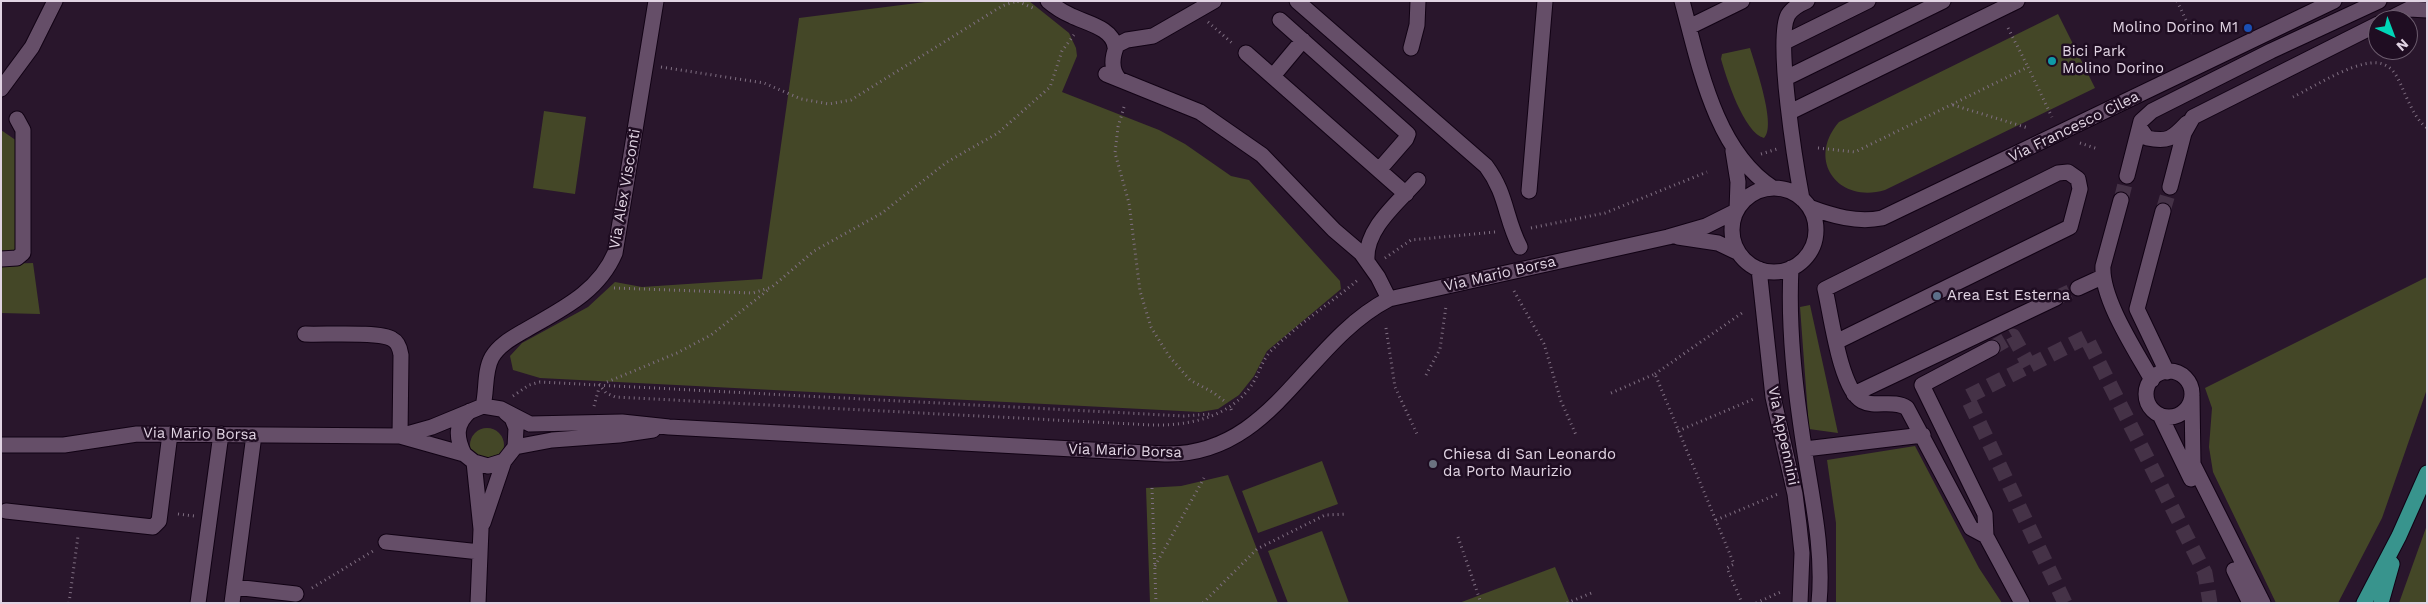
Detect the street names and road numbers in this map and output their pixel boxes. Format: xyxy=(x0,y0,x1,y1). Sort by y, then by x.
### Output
street label: Via Francesco Cilea xyxy=(2006,88,2142,166)
street label: Via Alex Visconti xyxy=(606,127,644,251)
street label: Via Mario Borsa xyxy=(1443,252,1557,296)
street label: Via Appennini xyxy=(1764,385,1802,487)
street label: Via Mario Borsa xyxy=(143,424,257,444)
street label: Via Mario Borsa xyxy=(1068,440,1182,462)

